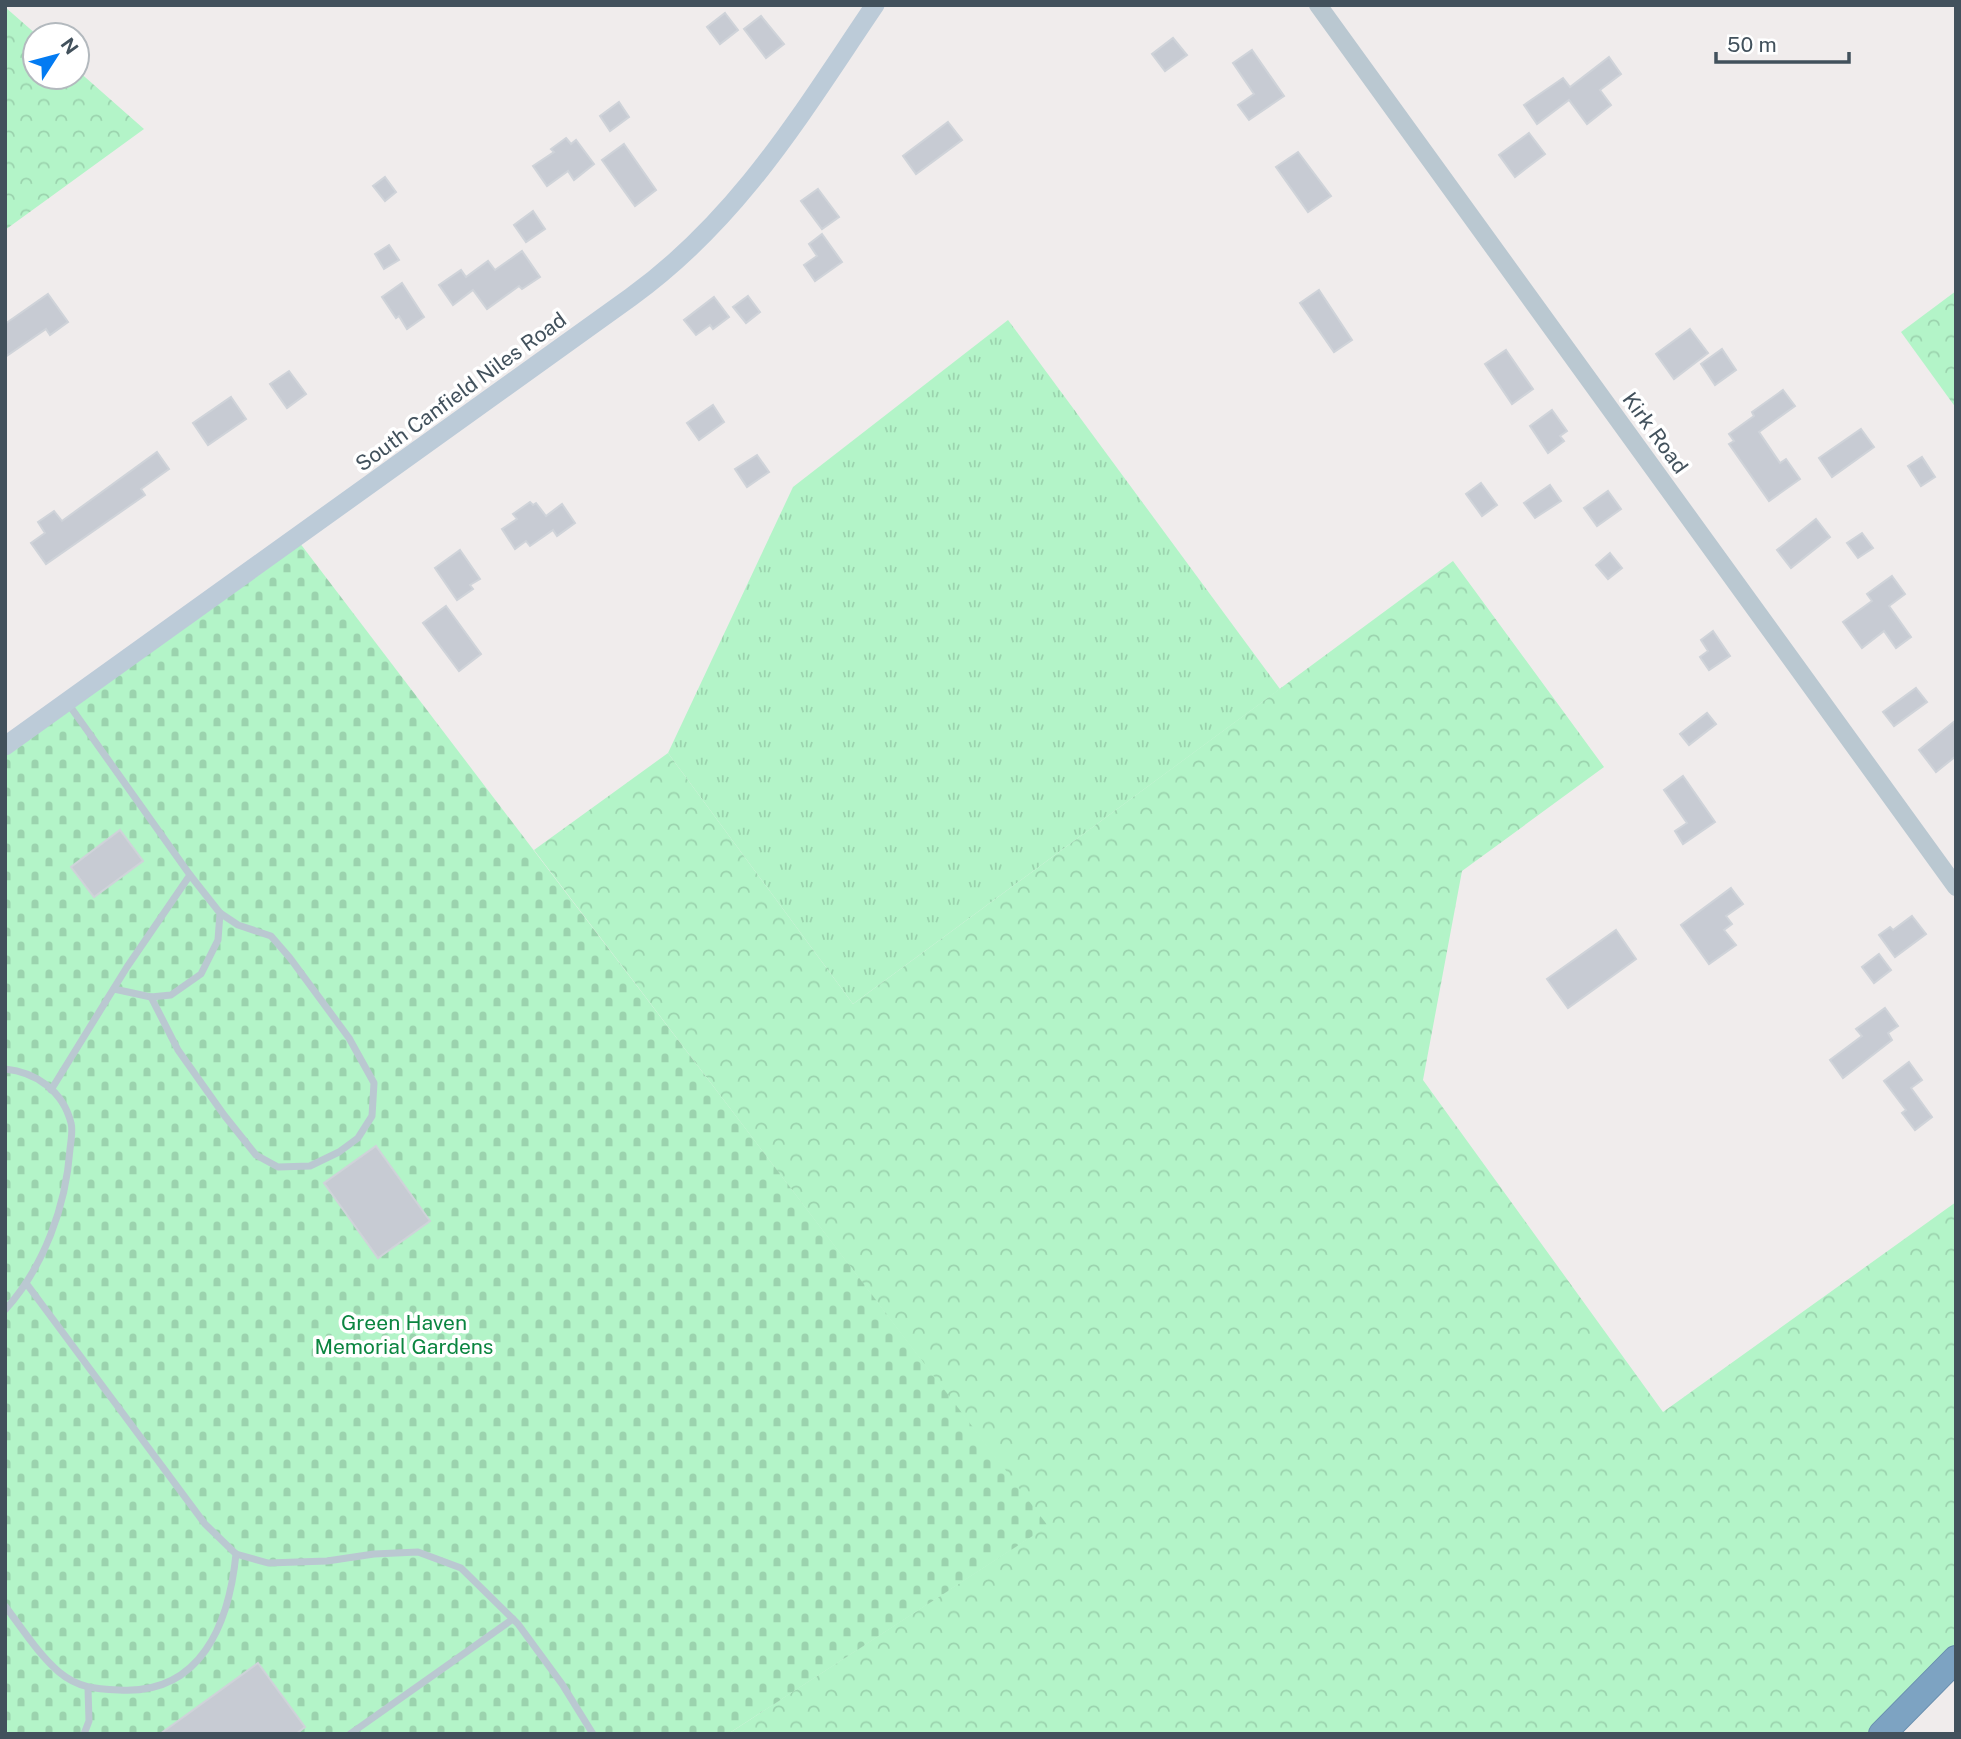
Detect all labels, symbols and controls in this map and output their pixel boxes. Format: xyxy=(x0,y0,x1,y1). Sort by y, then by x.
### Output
north arrow xyxy=(21,21,91,91)
scale bar xyxy=(1716,21,1849,65)
text: 50 m xyxy=(1727,32,1777,57)
text: N xyxy=(56,34,83,58)
street label: South Canfield Niles Road xyxy=(351,307,571,476)
street label: Kirk Road xyxy=(1618,387,1693,478)
park label: Green Haven Memorial Gardens xyxy=(315,1310,493,1359)

